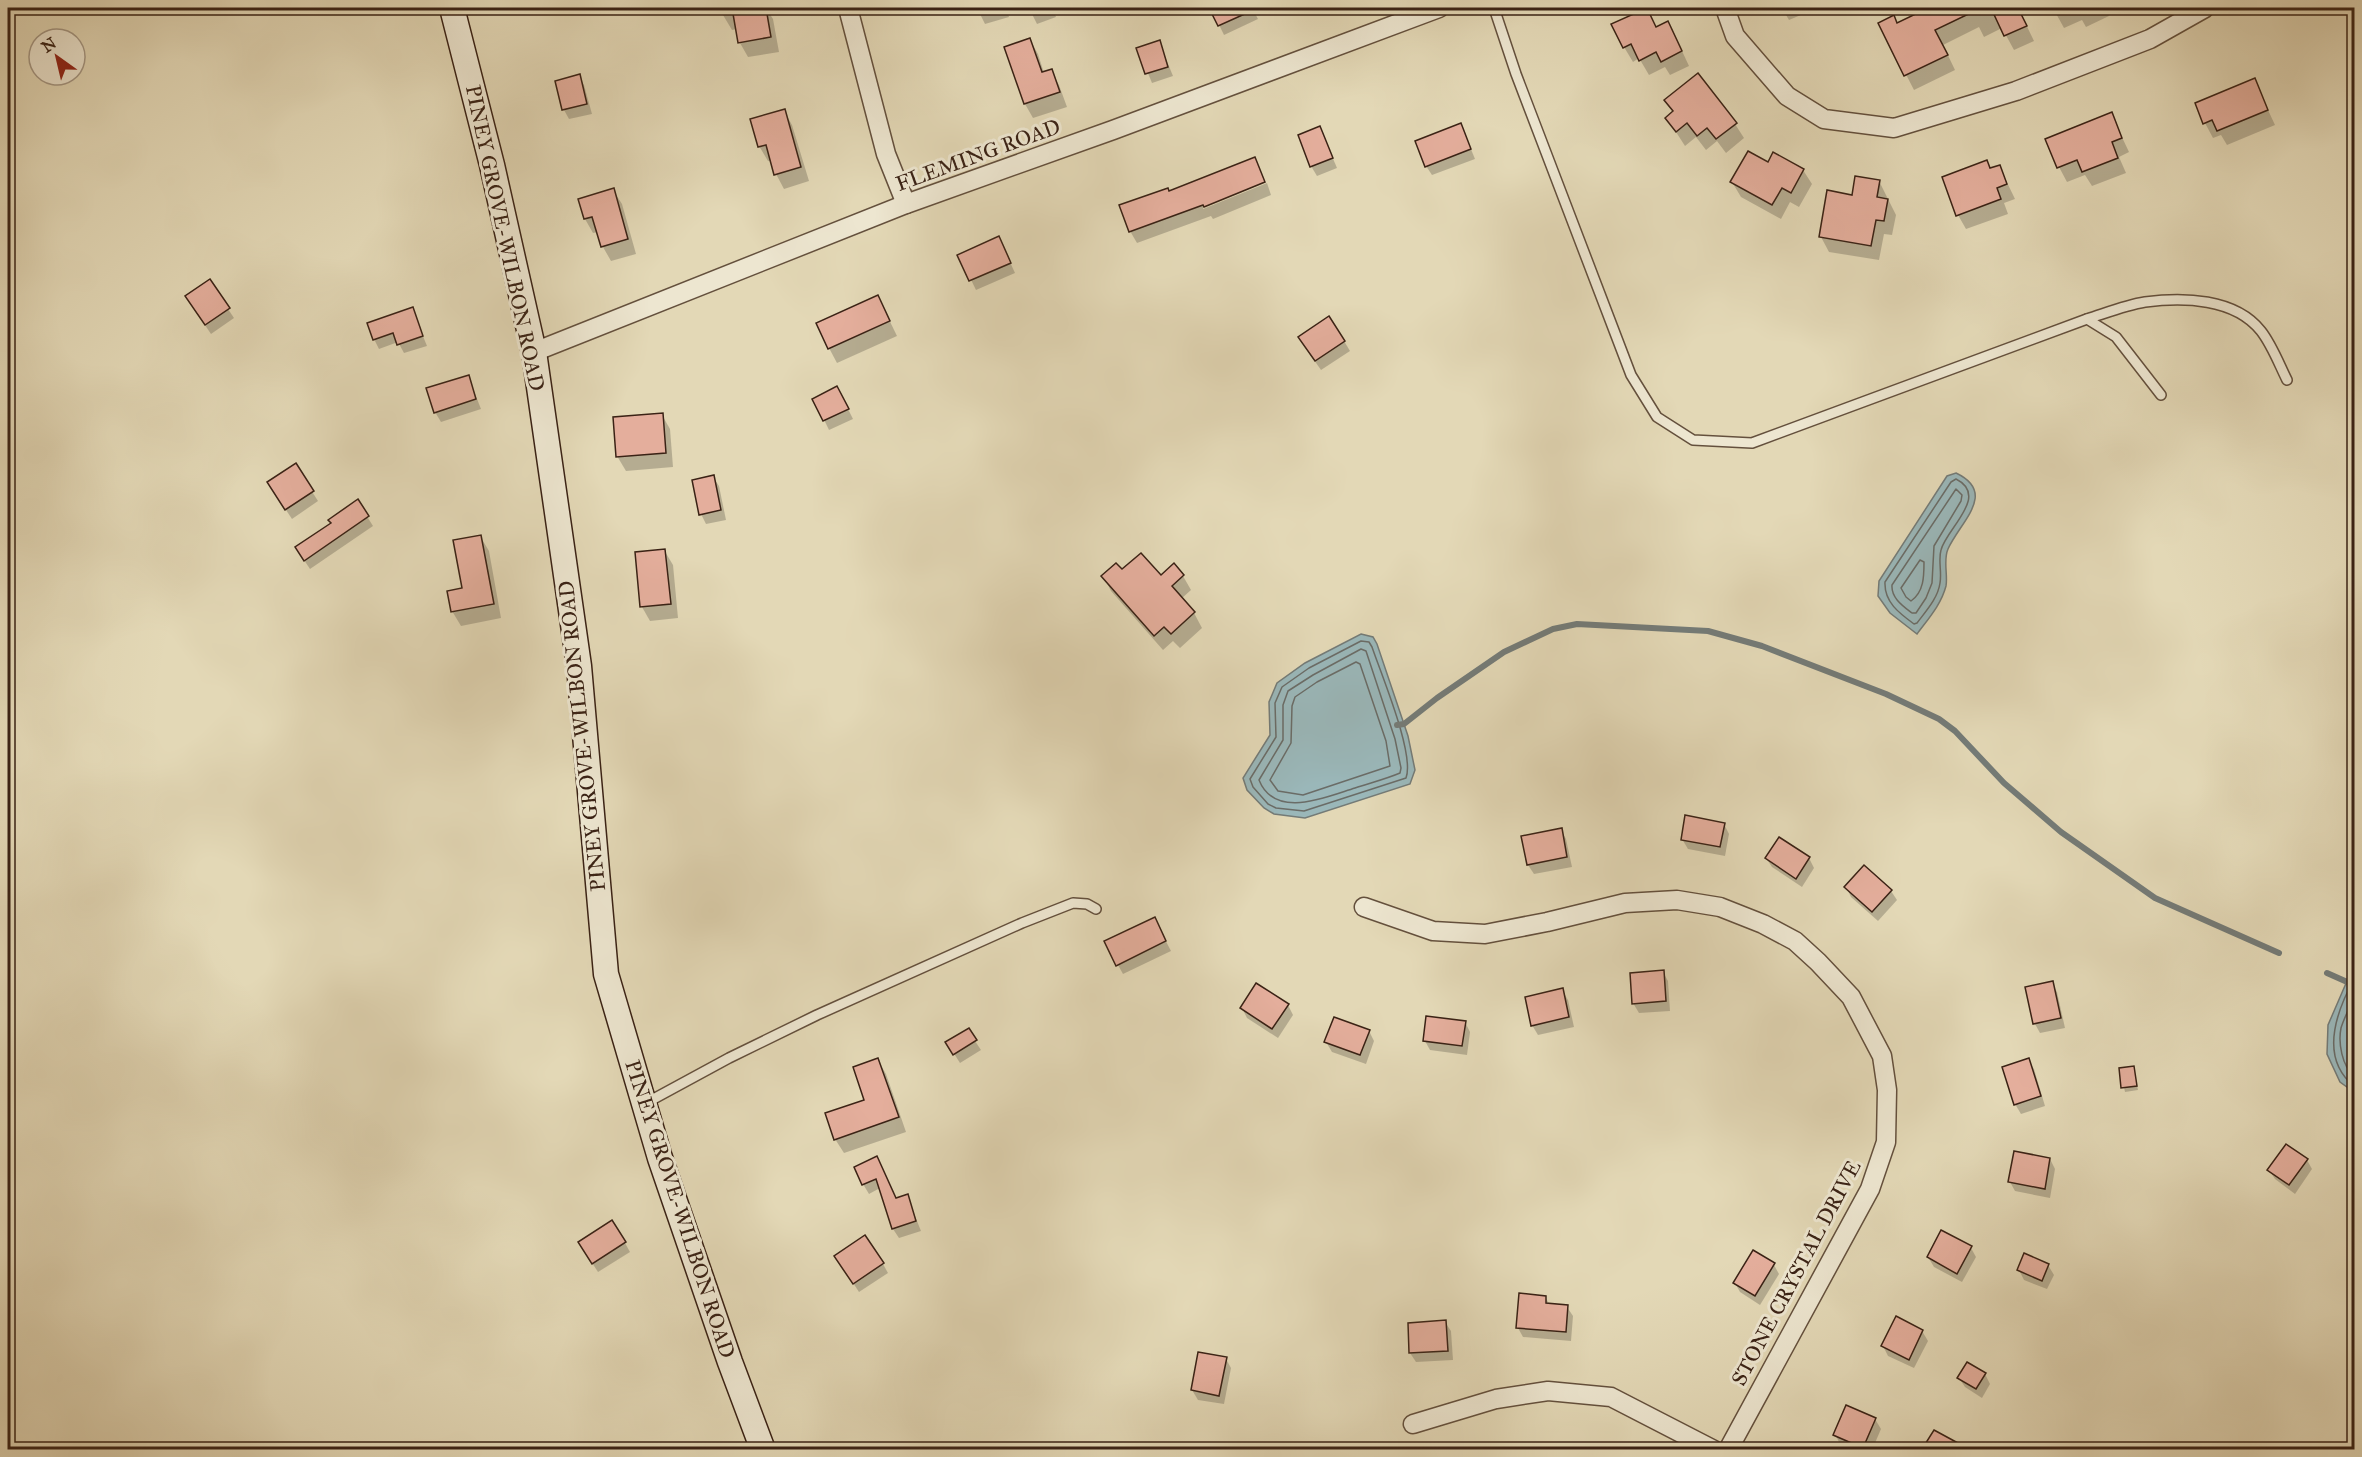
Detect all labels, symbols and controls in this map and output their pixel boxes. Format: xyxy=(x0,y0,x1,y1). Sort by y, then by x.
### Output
north arrow xyxy=(27,27,87,87)
text: N xyxy=(38,33,60,57)
street label: PINEY GROVE-WILBON ROAD xyxy=(460,83,550,393)
street label: FLEMING ROAD xyxy=(892,113,1064,197)
street label: PINEY GROVE-WILBON ROAD xyxy=(553,579,611,893)
street label: PINEY GROVE-WILBON ROAD xyxy=(619,1057,741,1361)
street label: STONE CRYSTAL DRIVE xyxy=(1725,1156,1867,1390)

